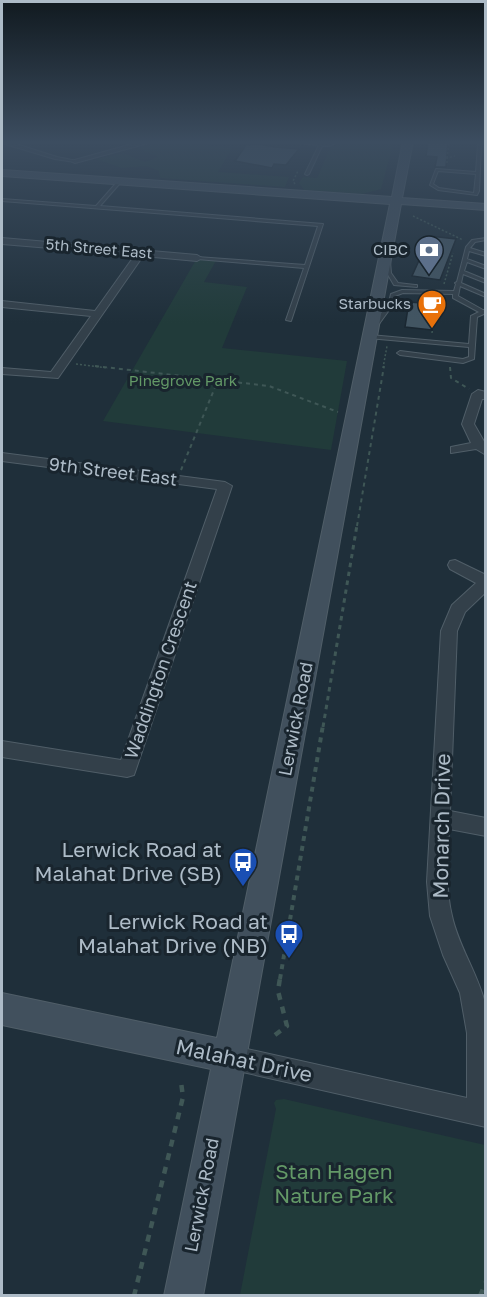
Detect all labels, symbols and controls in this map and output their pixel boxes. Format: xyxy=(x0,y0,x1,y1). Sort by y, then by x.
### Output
street label: 5th Street East xyxy=(45,234,153,262)
bank icon: CIBC xyxy=(413,234,445,276)
place label: CIBC xyxy=(373,240,408,258)
cafe icon: Starbucks xyxy=(416,288,448,330)
place label: Starbucks xyxy=(338,294,411,312)
park label: Pinegrove Park xyxy=(129,371,238,389)
street label: 9th Street East xyxy=(48,452,179,490)
street label: Waddington Crescent xyxy=(119,578,201,762)
street label: Lerwick Road xyxy=(273,660,317,778)
street label: Monarch Drive xyxy=(427,753,455,899)
place label: Lerwick Road at Malahat Drive (SB) xyxy=(35,836,222,886)
bus stop icon: Lerwick Road at Malahat Drive (SB) xyxy=(227,846,259,888)
place label: Lerwick Road at Malahat Drive (NB) xyxy=(78,908,268,958)
bus stop icon: Lerwick Road at Malahat Drive (NB) xyxy=(273,918,305,960)
street label: Malahat Drive xyxy=(174,1033,315,1087)
street label: Lerwick Road xyxy=(179,1136,223,1254)
park label: Stan Hagen Nature Park xyxy=(274,1158,394,1208)

